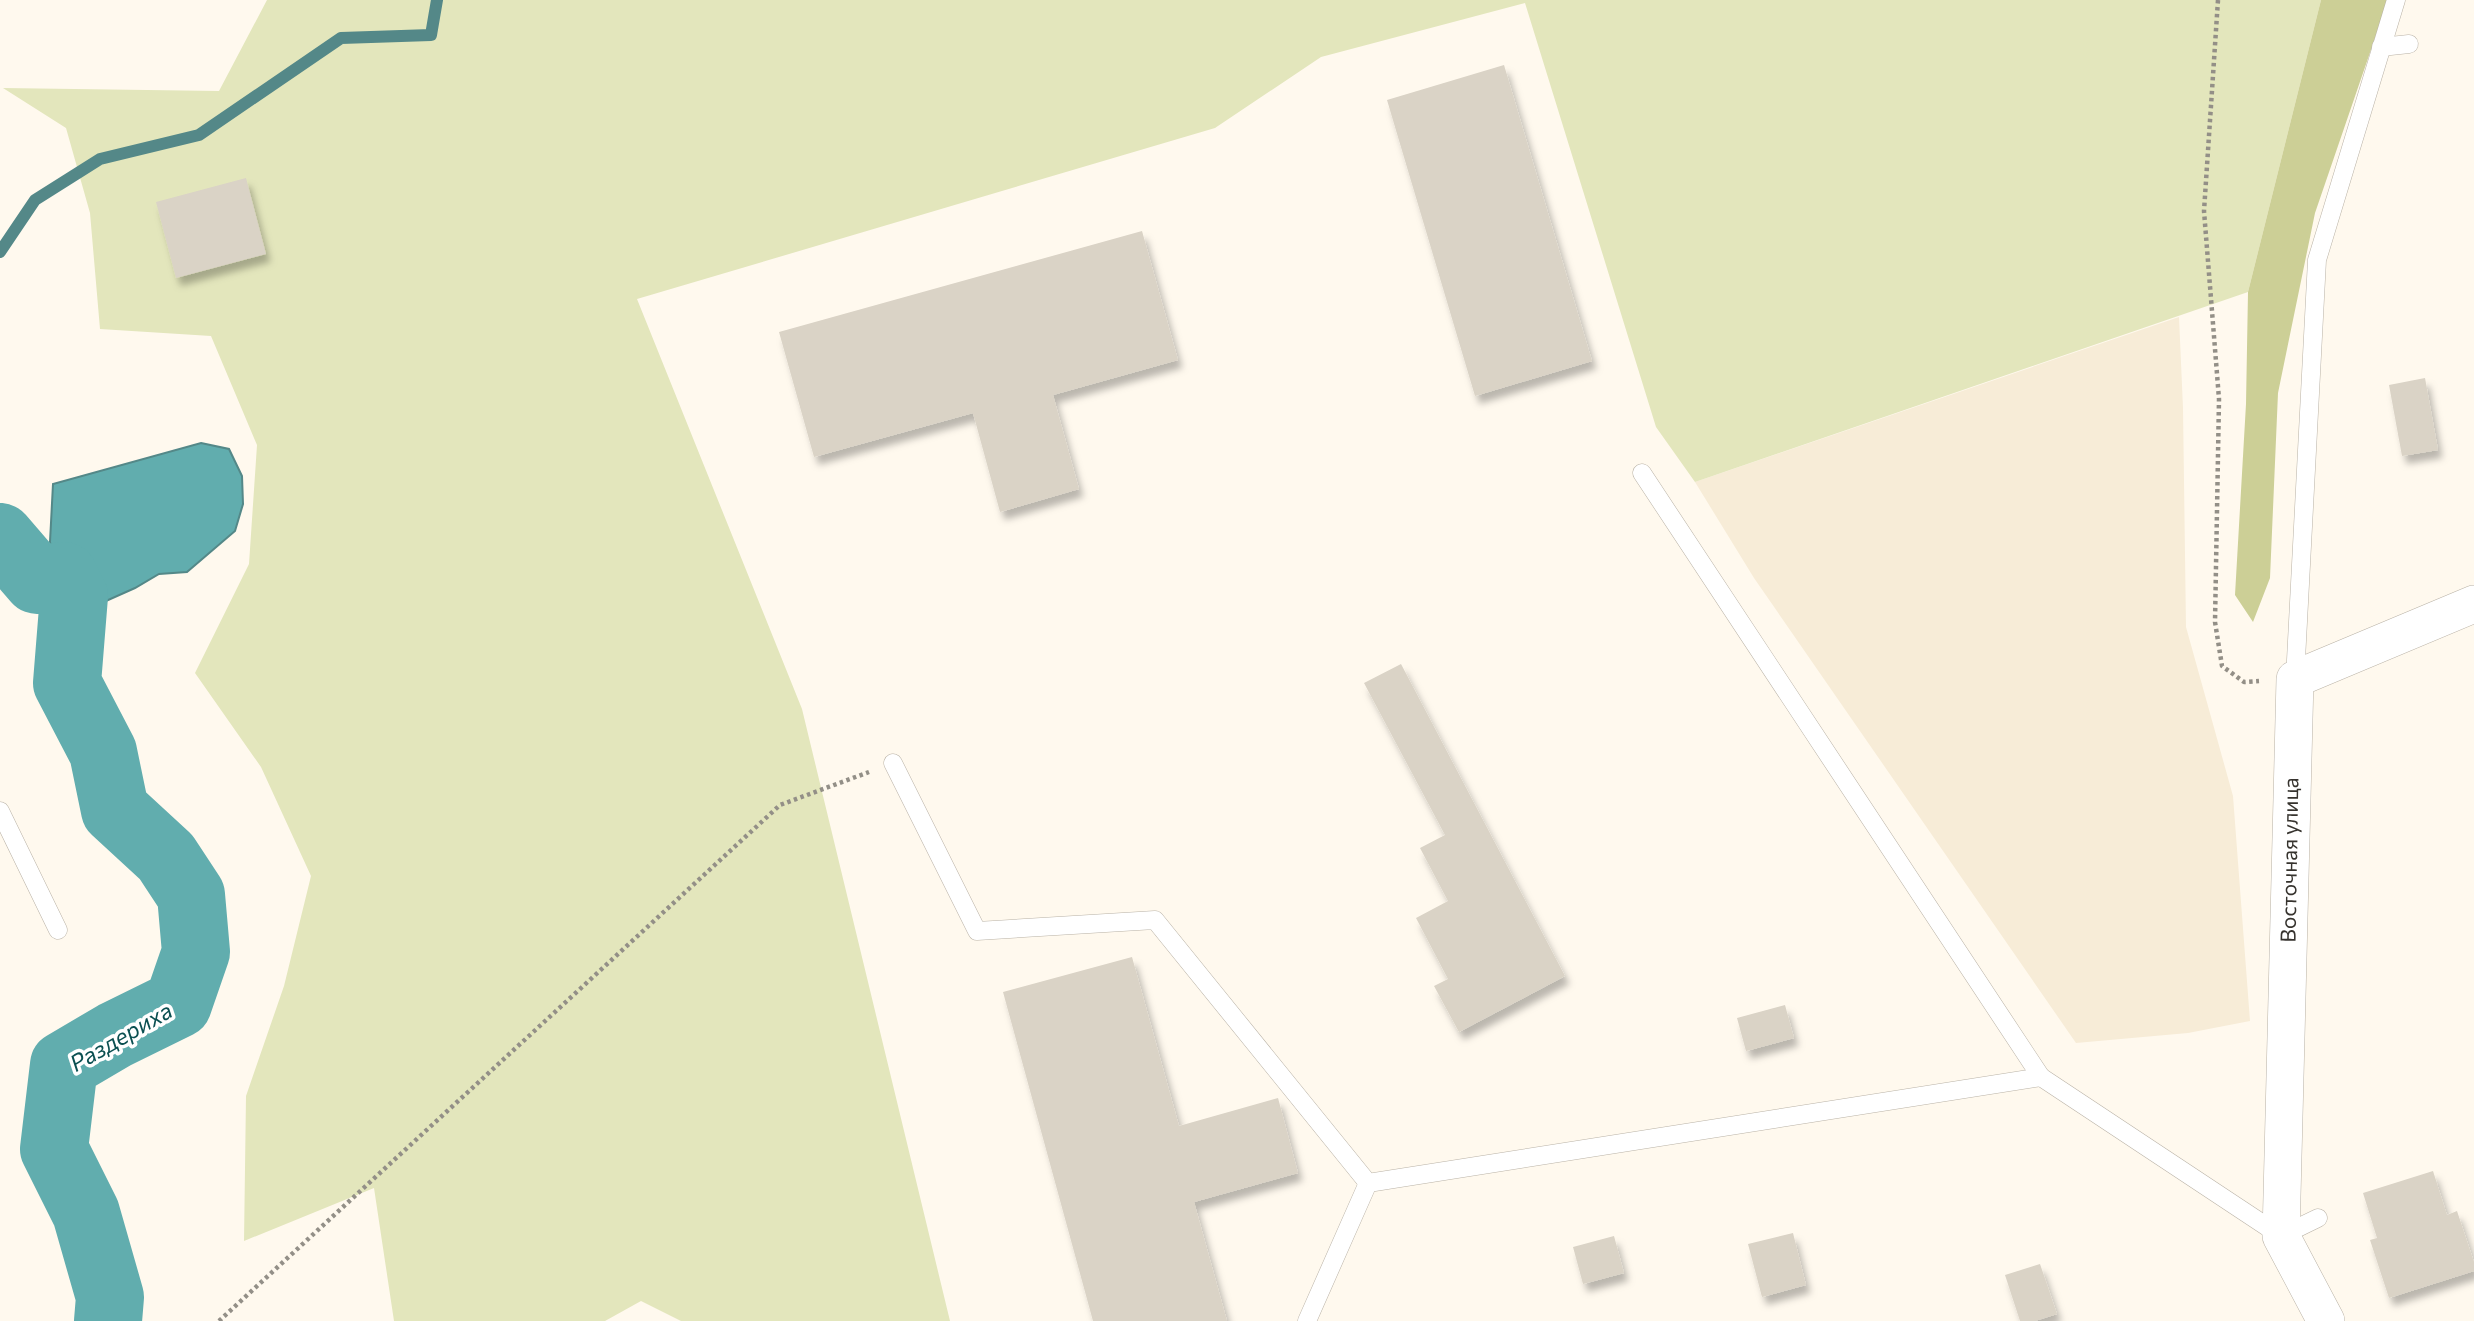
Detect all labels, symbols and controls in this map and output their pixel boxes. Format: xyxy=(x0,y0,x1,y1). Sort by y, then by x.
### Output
street label: Восточная улица xyxy=(2275,777,2302,943)
water label: Раздериха xyxy=(64,996,177,1077)

